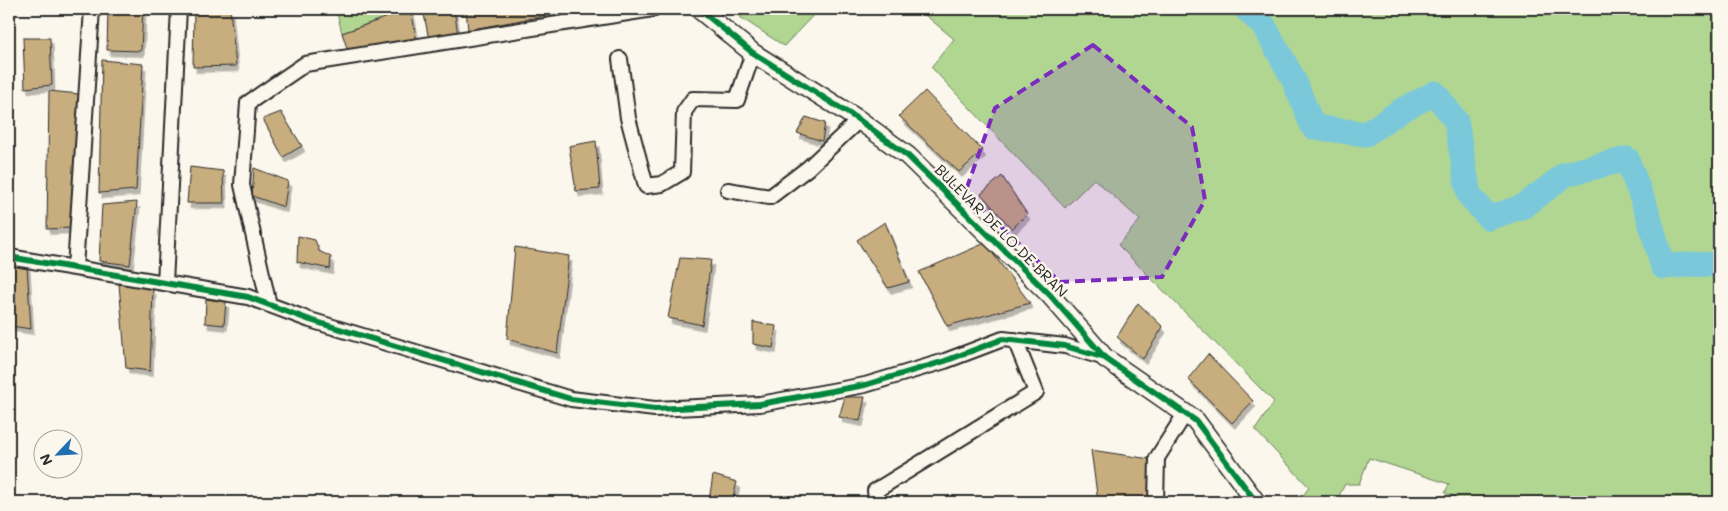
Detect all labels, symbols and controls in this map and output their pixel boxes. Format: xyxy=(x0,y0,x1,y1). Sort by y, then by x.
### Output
street label: BULEVAR DE LO DE BRAN xyxy=(931,159,1073,301)
north arrow xyxy=(32,428,82,478)
text: N xyxy=(35,451,57,469)

